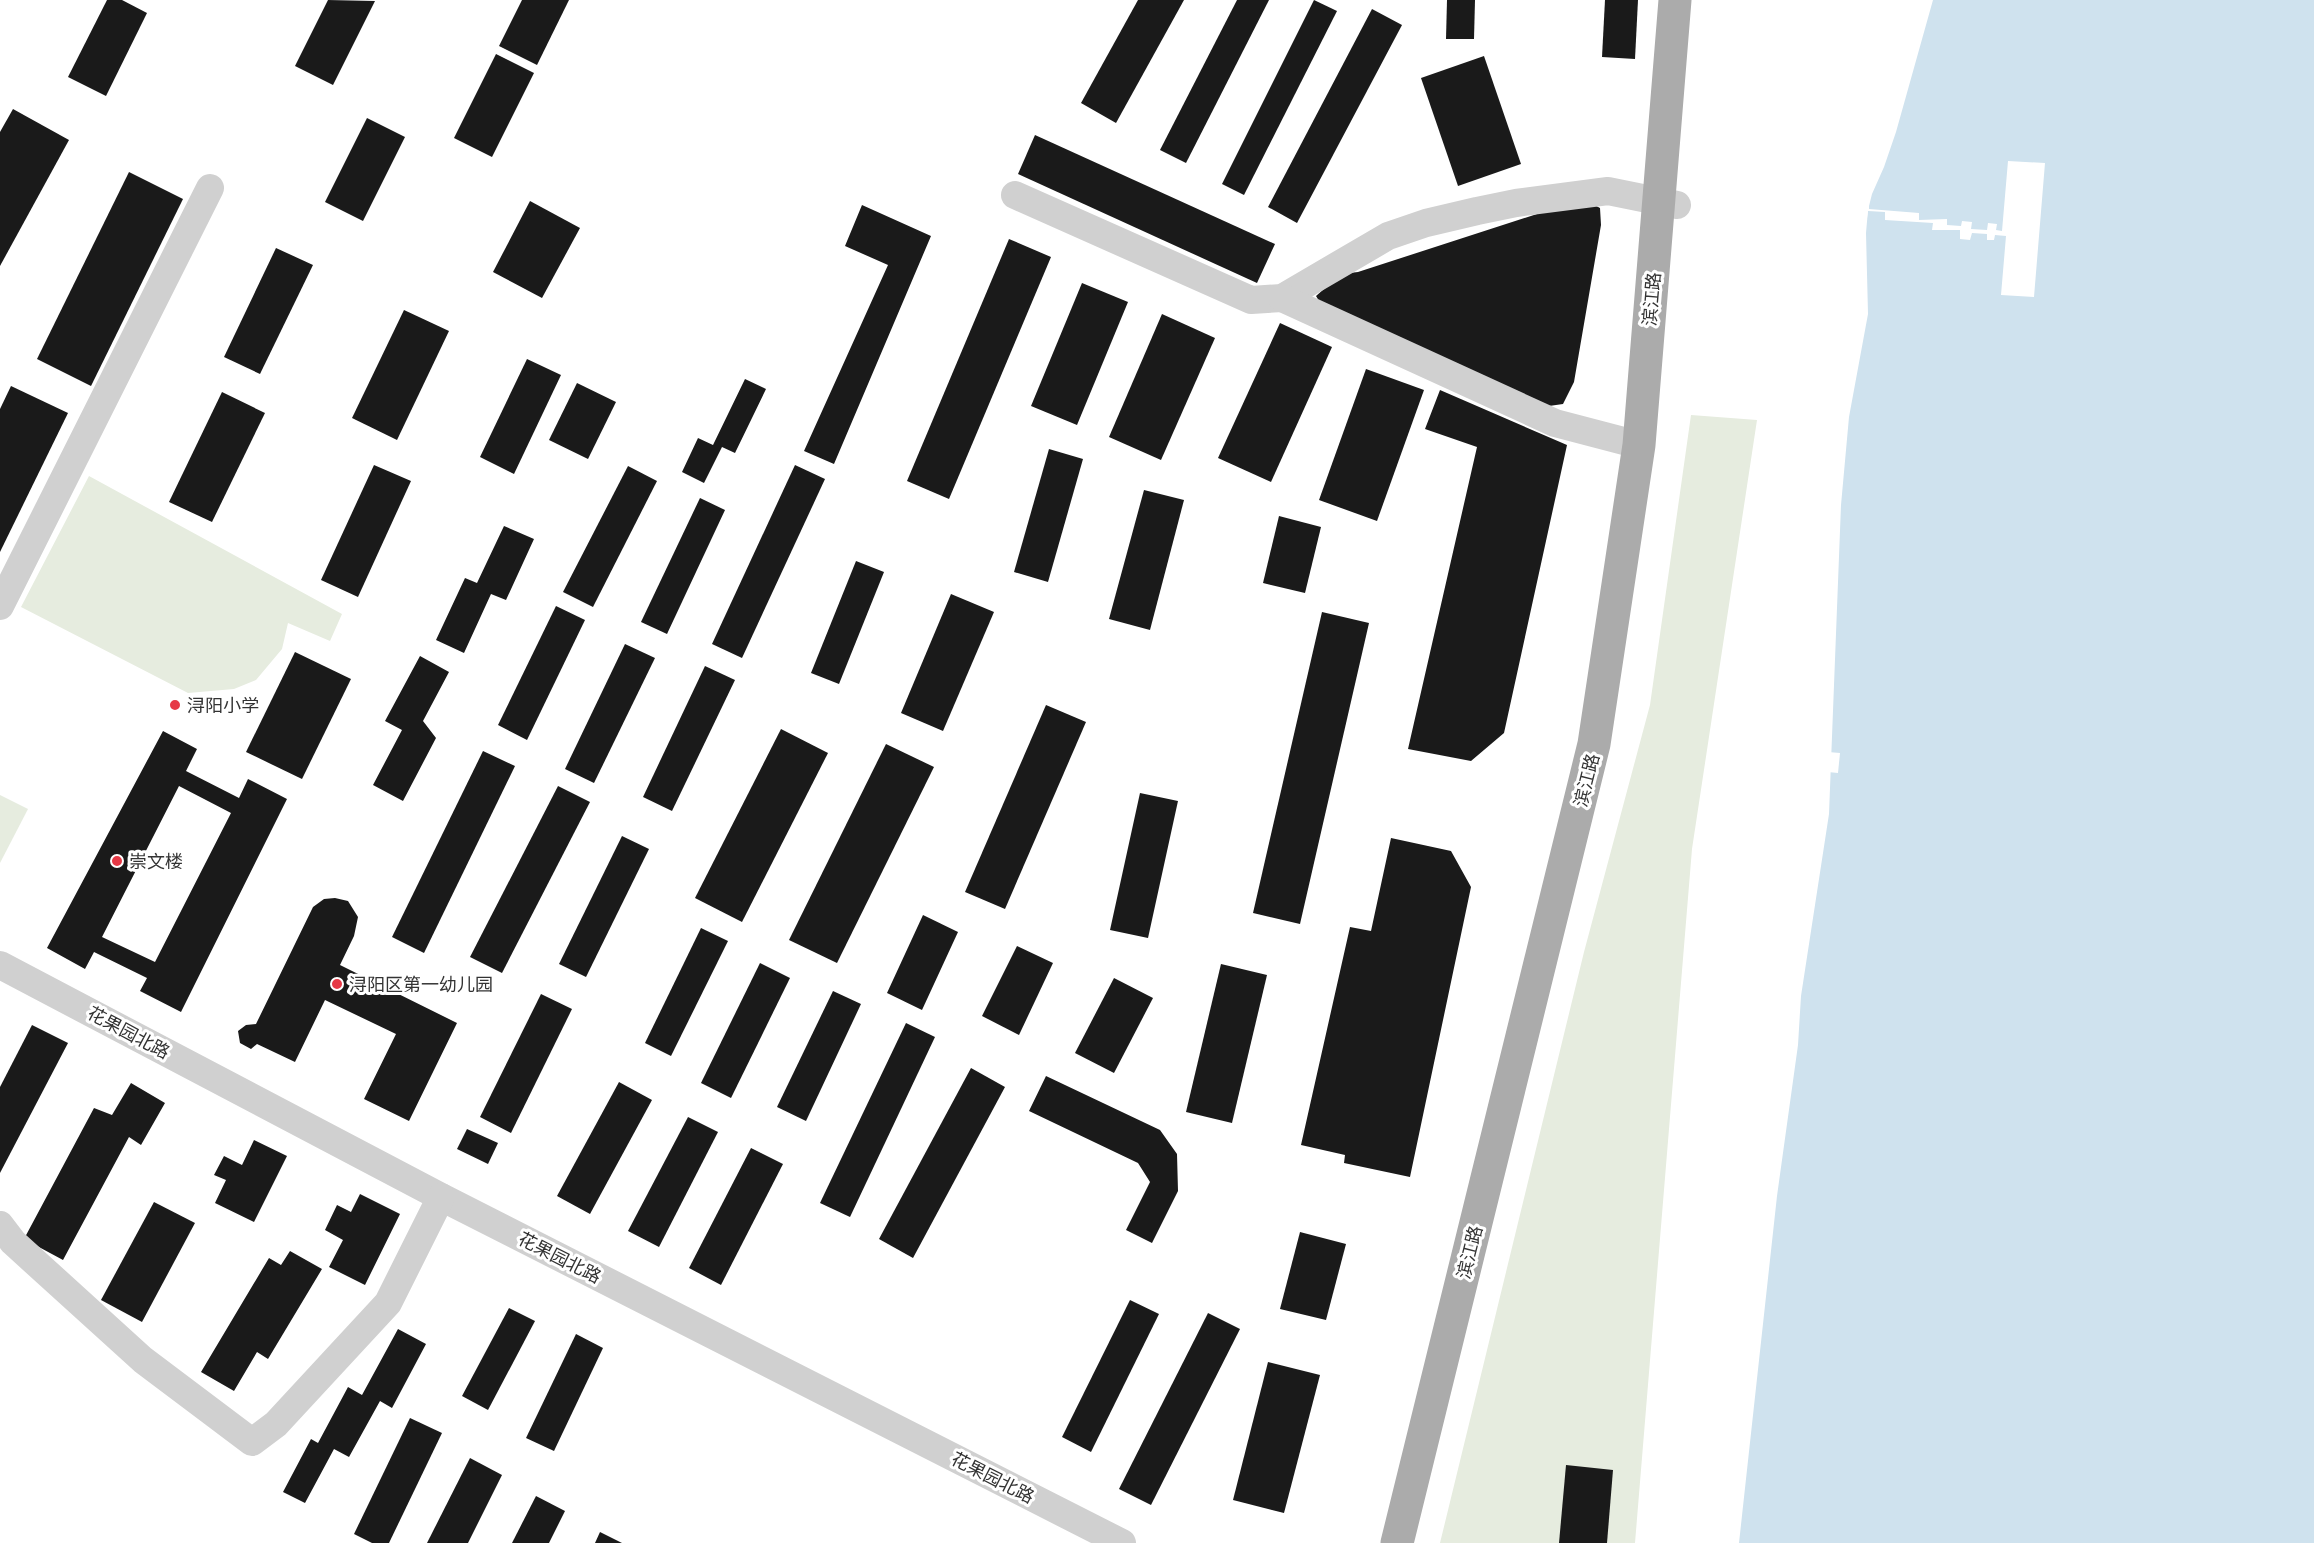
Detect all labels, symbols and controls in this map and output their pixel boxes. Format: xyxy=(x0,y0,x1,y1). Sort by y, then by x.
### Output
street label: 滨江路 xyxy=(1638,271,1664,327)
place label: 浔阳小学 xyxy=(187,694,259,716)
marker: 浔阳小学 xyxy=(168,698,182,712)
street label: 滨江路 xyxy=(1569,751,1603,809)
place label: 崇文楼 xyxy=(129,850,183,872)
marker: 崇文楼 xyxy=(110,854,124,868)
place label: 浔阳区第一幼儿园 xyxy=(349,973,493,995)
marker: 浔阳区第一幼儿园 xyxy=(330,977,344,991)
street label: 花果园北路 xyxy=(84,1001,174,1063)
street label: 滨江路 xyxy=(1452,1223,1486,1281)
street label: 花果园北路 xyxy=(515,1227,605,1287)
street label: 花果园北路 xyxy=(948,1447,1038,1507)

